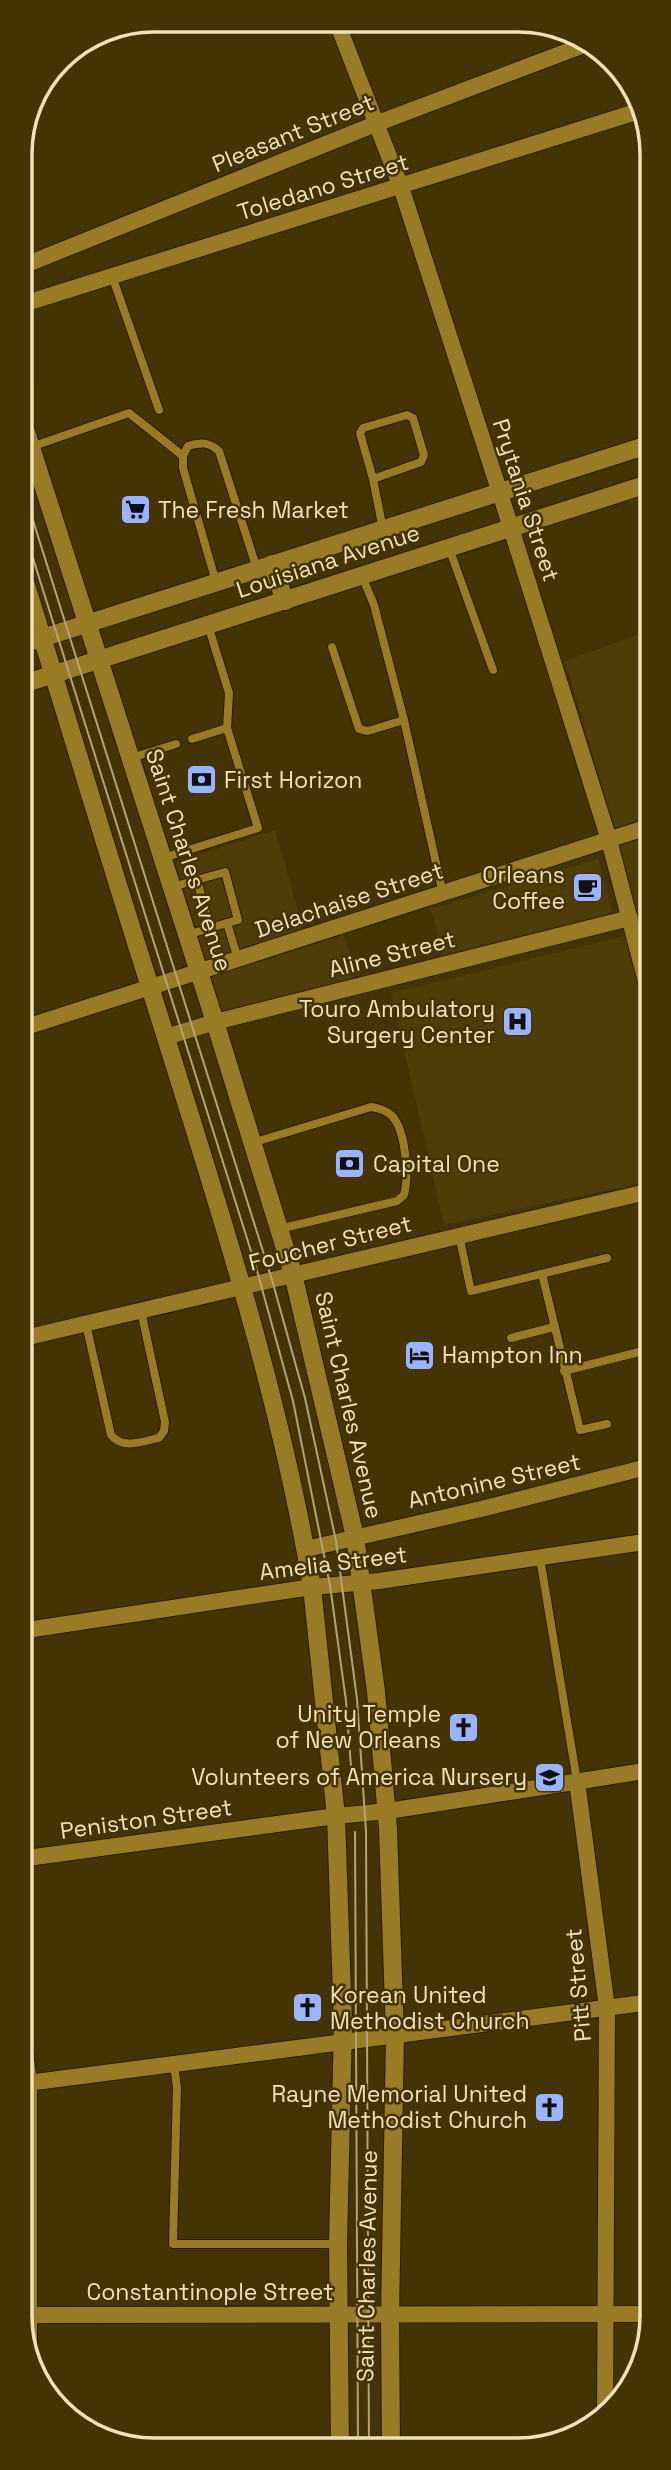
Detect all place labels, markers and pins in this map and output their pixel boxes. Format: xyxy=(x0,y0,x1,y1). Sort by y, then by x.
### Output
supermarket icon: The Fresh Market xyxy=(118,493,152,527)
place label: The Fresh Market xyxy=(158,495,349,525)
bank icon: First Horizon xyxy=(184,763,218,797)
place label: First Horizon xyxy=(224,765,362,795)
place label: Orleans Coffee xyxy=(482,860,565,916)
cafe icon: Orleans Coffee xyxy=(571,871,605,905)
place label: Touro Ambulatory Surgery Center xyxy=(299,994,495,1050)
hospital icon: Touro Ambulatory Surgery Center xyxy=(501,1005,535,1039)
bank icon: Capital One xyxy=(333,1147,367,1181)
place label: Capital One xyxy=(373,1149,500,1179)
hotel icon: Hampton Inn xyxy=(402,1338,436,1372)
place label: Hampton Inn xyxy=(442,1340,583,1370)
place label: Unity Temple of New Orleans xyxy=(275,1699,441,1755)
church icon: Unity Temple of New Orleans xyxy=(447,1710,481,1744)
school or university icon: Volunteers of America Nursery xyxy=(533,1760,567,1794)
place label: Volunteers of America Nursery xyxy=(191,1762,527,1792)
place label: Korean United Methodist Church xyxy=(330,1980,530,2036)
church icon: Korean United Methodist Church xyxy=(290,1991,324,2025)
place label: Rayne Memorial United Methodist Church xyxy=(272,2079,527,2135)
church icon: Rayne Memorial United Methodist Church xyxy=(533,2090,567,2124)

